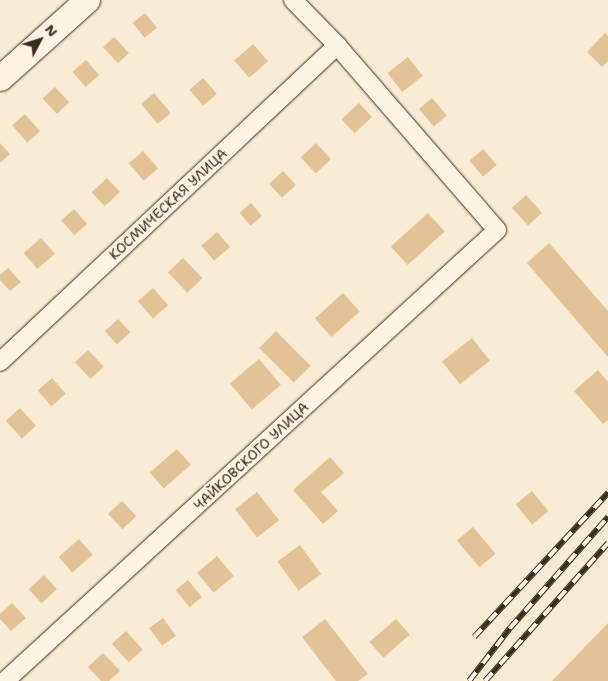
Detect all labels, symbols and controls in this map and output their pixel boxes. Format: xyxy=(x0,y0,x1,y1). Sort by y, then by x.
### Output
north arrow xyxy=(15,15,65,65)
text: N xyxy=(41,20,62,40)
street label: КОСМИЧЕСКАЯ УЛИЦА xyxy=(105,145,231,263)
street label: ЧАЙКОВСКОГО УЛИЦА xyxy=(190,398,312,514)

